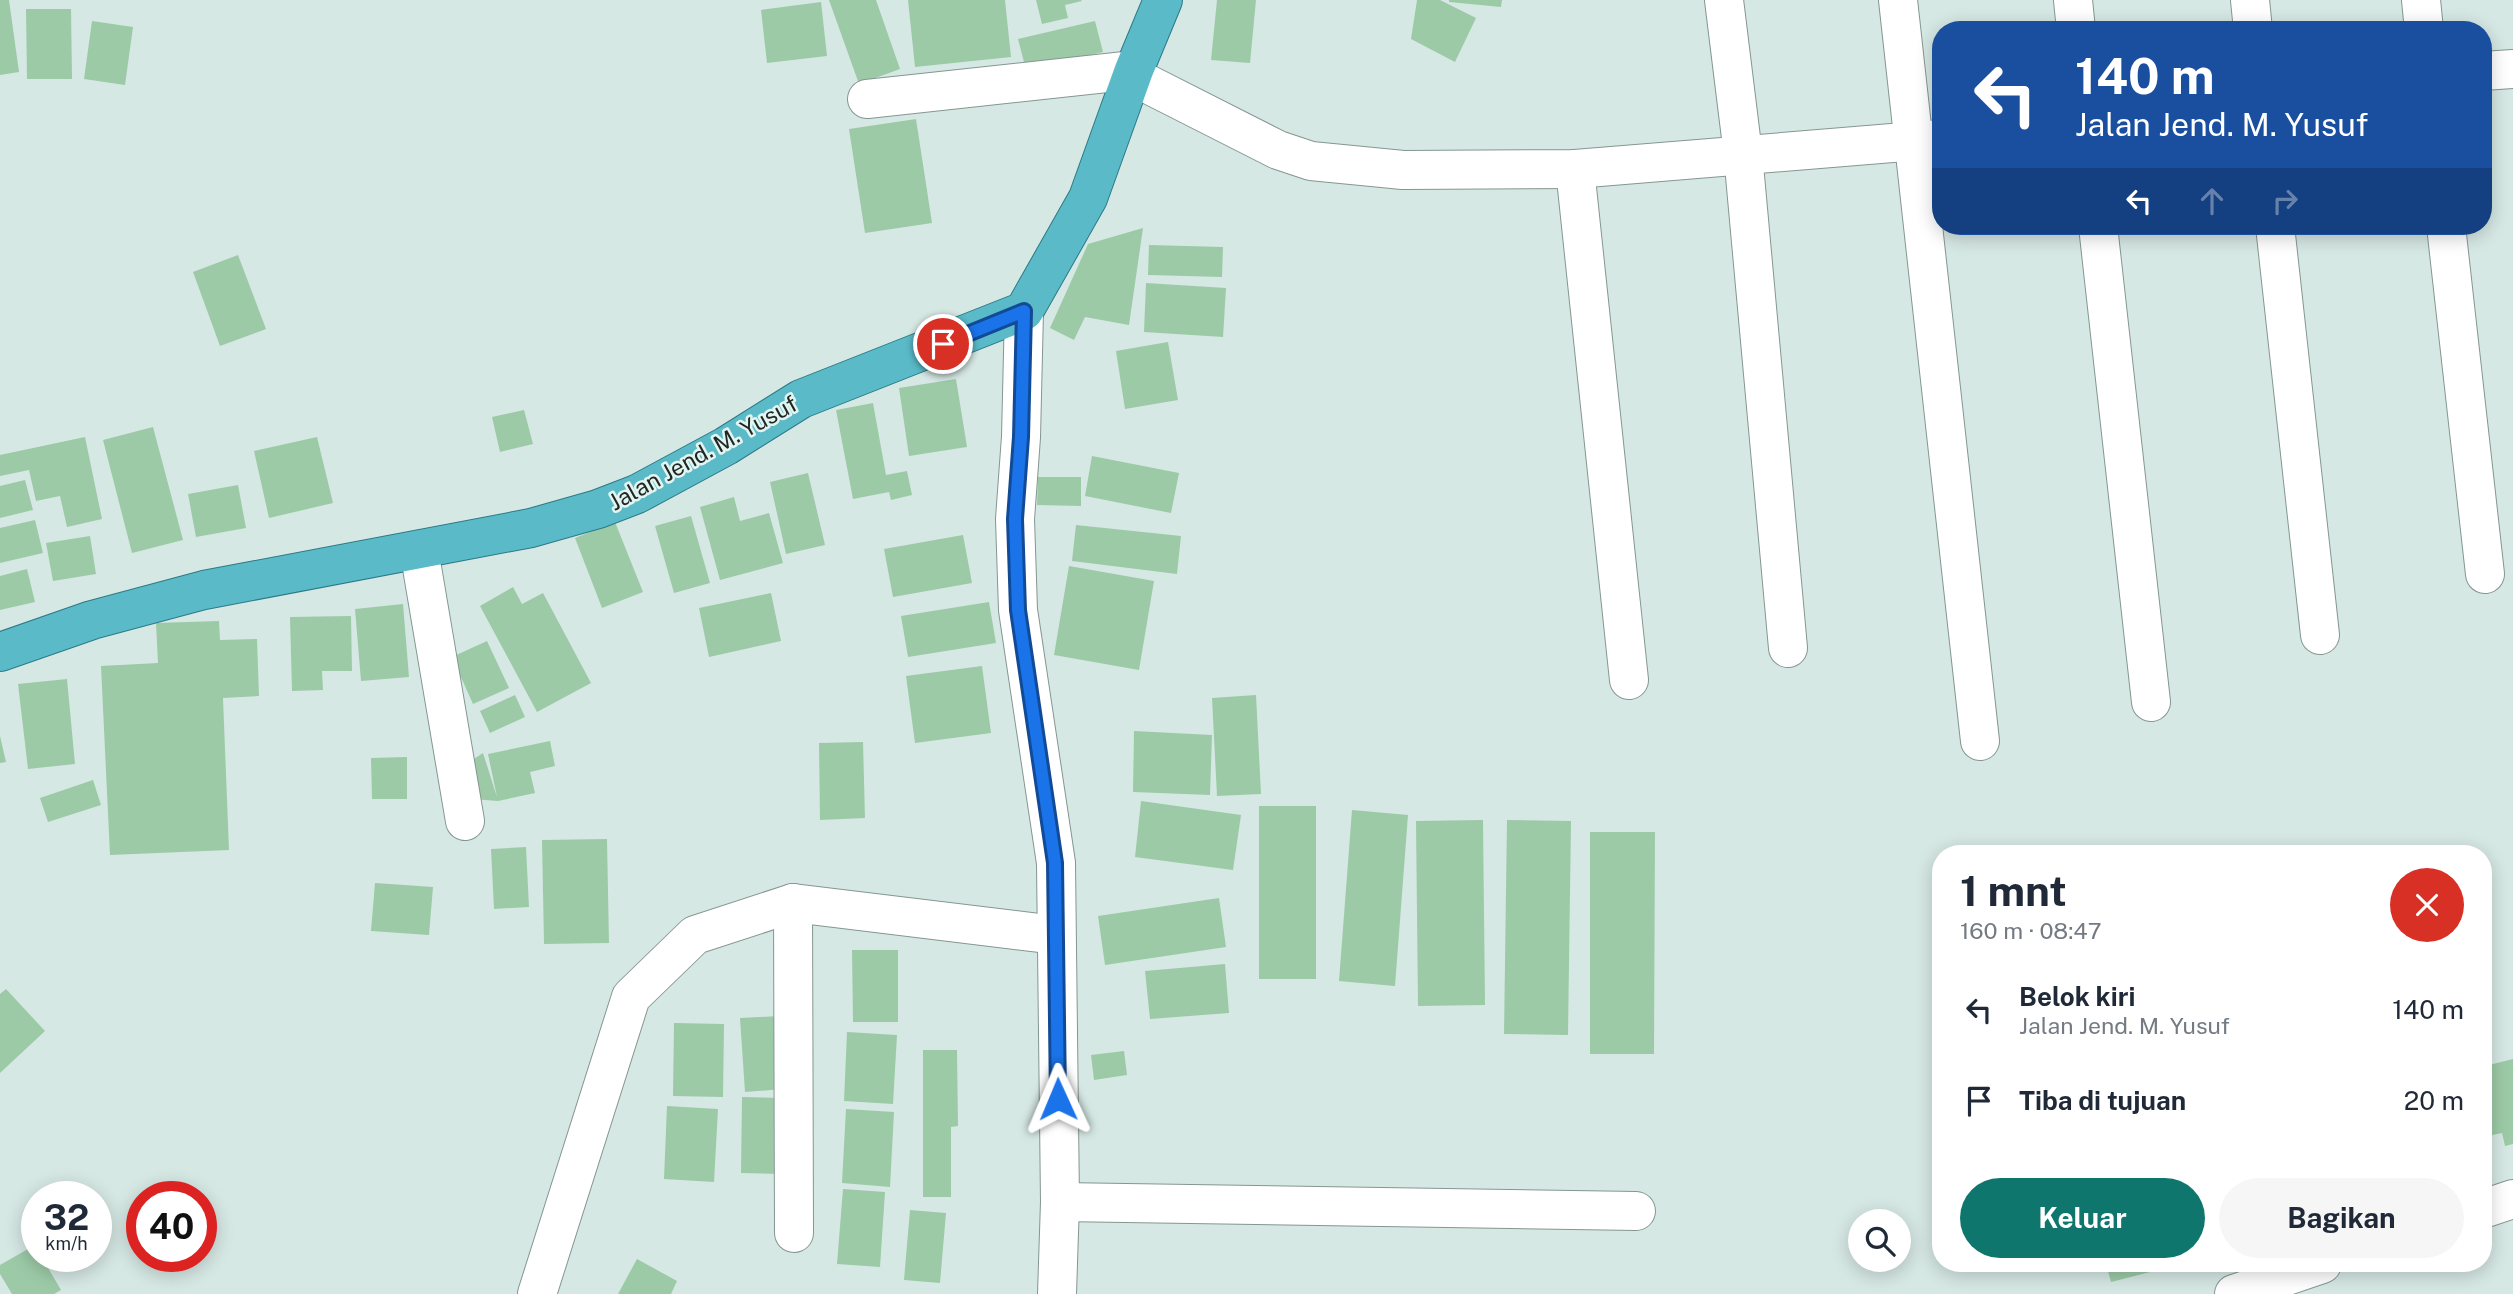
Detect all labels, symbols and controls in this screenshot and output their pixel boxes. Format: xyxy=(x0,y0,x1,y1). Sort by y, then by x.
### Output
text: 140 m xyxy=(2075,47,2215,105)
icon: left xyxy=(1960,49,2051,140)
text: Jalan Jend. M. Yusuf xyxy=(2075,106,2369,143)
icon: left xyxy=(2120,182,2158,220)
icon: ahead xyxy=(2193,182,2231,220)
icon: right xyxy=(2266,182,2304,220)
pin xyxy=(913,314,973,374)
icon: arrive xyxy=(924,325,962,363)
street label: Jalan Jend. M. Yusuf xyxy=(604,390,802,516)
text: 1 mnt xyxy=(1960,866,2067,915)
button: close xyxy=(2390,868,2464,942)
text: 160 m · 08:47 xyxy=(1960,917,2102,944)
text: Belok kiri xyxy=(2019,981,2135,1012)
icon: left xyxy=(1960,991,1998,1029)
text: 140 m xyxy=(2392,994,2464,1025)
text: Jalan Jend. M. Yusuf xyxy=(2019,1012,2230,1039)
position arrow xyxy=(1021,1062,1095,1136)
icon: arrive xyxy=(1960,1082,1998,1120)
text: Tiba di tujuan xyxy=(2019,1085,2186,1116)
text: 20 m xyxy=(2404,1085,2464,1116)
button: Keluar xyxy=(1960,1178,2205,1258)
button: Bagikan xyxy=(2219,1178,2464,1258)
speed limit sign: 40 xyxy=(126,1181,217,1272)
text: 32 xyxy=(44,1197,89,1238)
map controls xyxy=(1848,1209,1911,1272)
button: search xyxy=(1848,1209,1911,1272)
text: km/h xyxy=(45,1233,88,1254)

